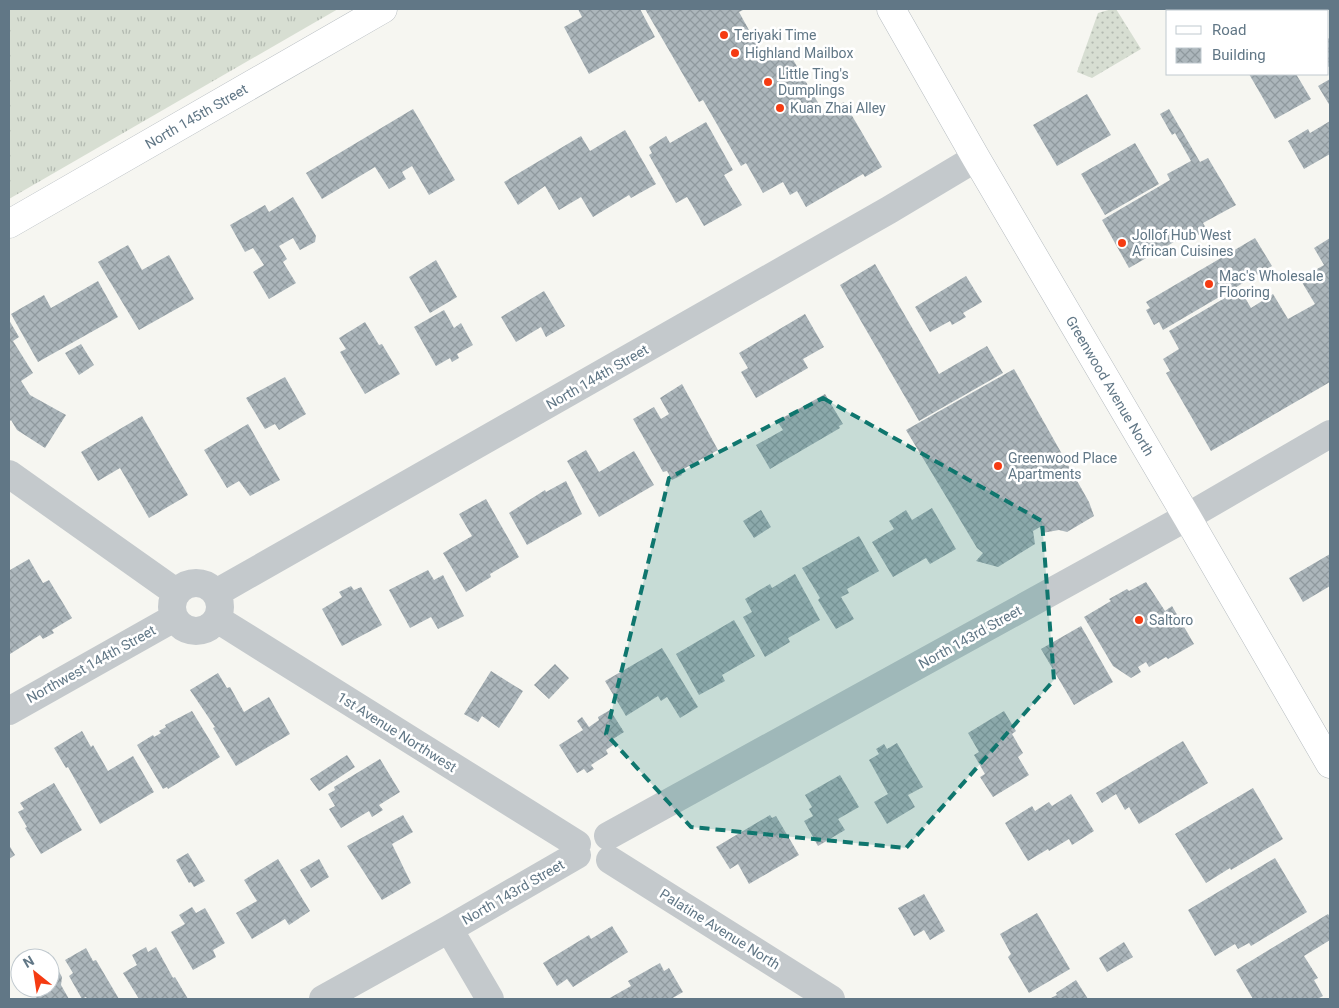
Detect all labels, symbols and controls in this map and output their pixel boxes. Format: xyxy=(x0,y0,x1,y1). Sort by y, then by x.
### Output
legend xyxy=(1166,10,1329,75)
text: Road xyxy=(1212,21,1246,39)
place label: Teriyaki Time xyxy=(734,27,817,43)
marker: Teriyaki Time xyxy=(718,29,730,41)
place label: Highland Mailbox xyxy=(745,45,853,61)
text: Building xyxy=(1212,46,1266,64)
marker: Highland Mailbox xyxy=(729,47,741,59)
place label: Little Ting's Dumplings xyxy=(778,66,849,98)
marker: Little Ting's Dumplings xyxy=(762,76,774,88)
street label: North 145th Street xyxy=(142,80,251,152)
place label: Kuan Zhai Alley xyxy=(790,100,886,116)
marker: Kuan Zhai Alley xyxy=(774,102,786,114)
place label: Jollof Hub West African Cuisines xyxy=(1132,227,1234,259)
marker: Jollof Hub West African Cuisines xyxy=(1116,237,1128,249)
place label: Mac's Wholesale Flooring xyxy=(1219,268,1323,300)
marker: Mac's Wholesale Flooring xyxy=(1203,278,1215,290)
street label: Greenwood Avenue North xyxy=(1063,313,1157,459)
street label: North 144th Street xyxy=(543,341,651,413)
place label: Greenwood Place Apartments xyxy=(1008,450,1117,482)
marker: Greenwood Place Apartments xyxy=(992,460,1004,472)
street label: North 143rd Street xyxy=(916,602,1025,672)
place label: Saltoro xyxy=(1149,612,1193,628)
marker: Saltoro xyxy=(1133,614,1145,626)
street label: Northwest 144th Street xyxy=(24,622,159,706)
street label: 1st Avenue Northwest xyxy=(334,689,460,775)
street label: North 143rd Street xyxy=(459,856,567,928)
street label: Palatine Avenue North xyxy=(657,885,783,973)
north arrow xyxy=(10,948,60,998)
text: N xyxy=(20,952,37,971)

